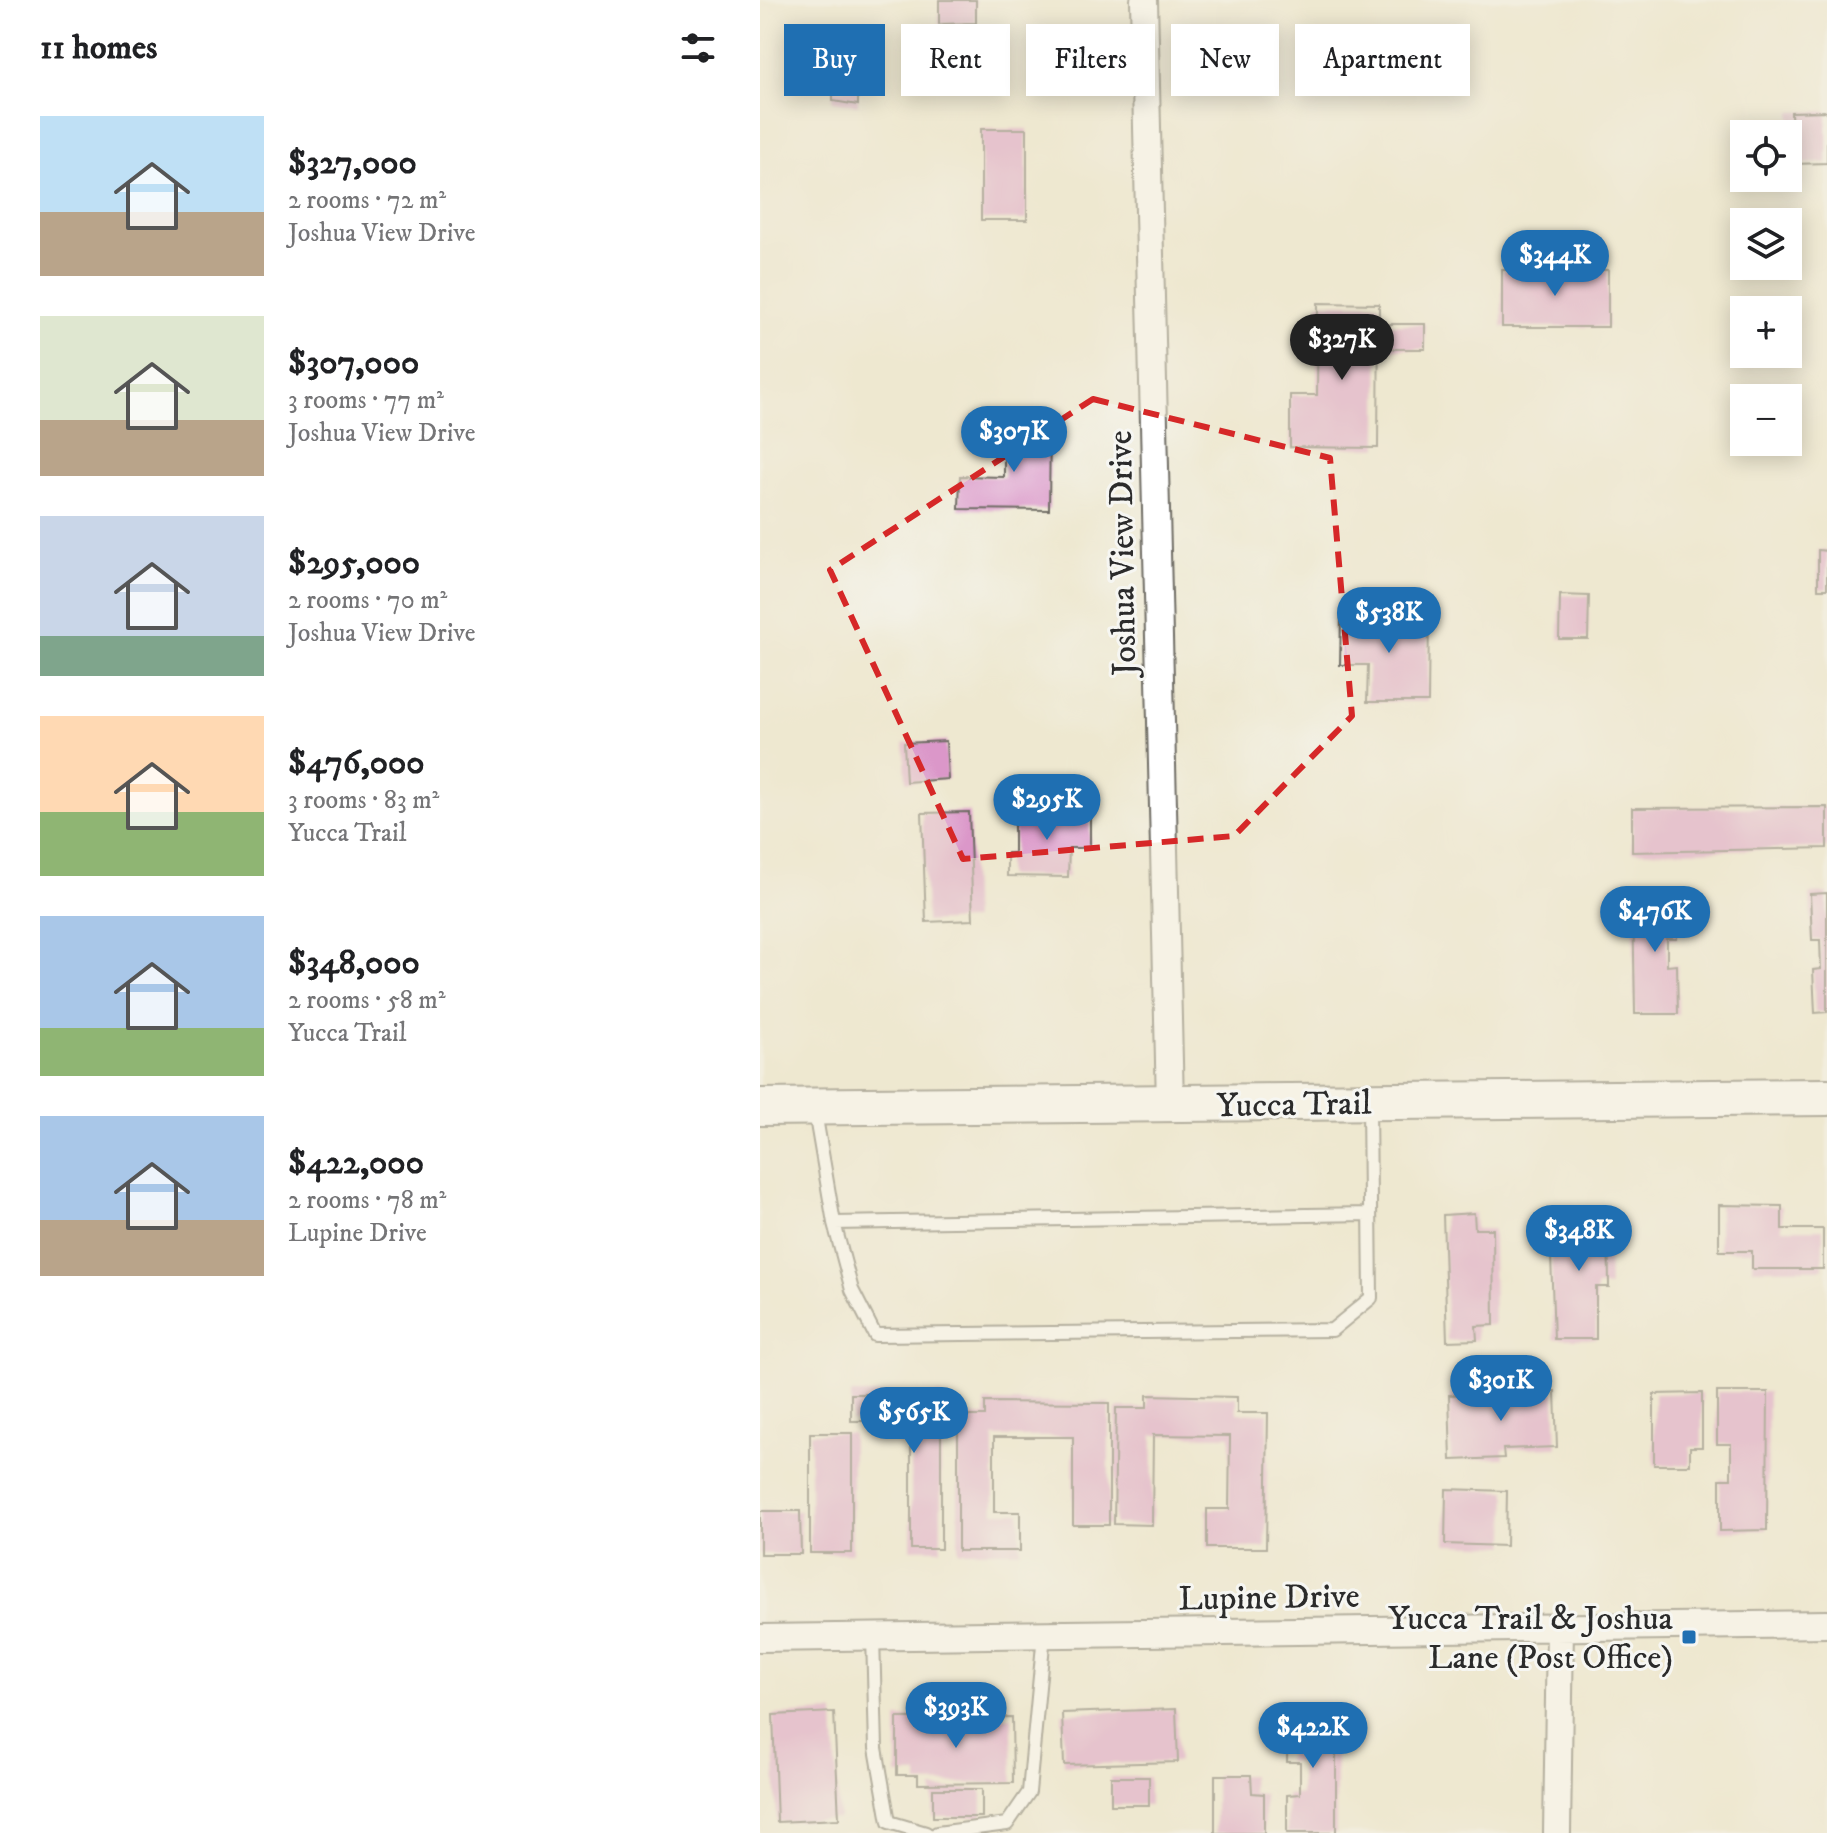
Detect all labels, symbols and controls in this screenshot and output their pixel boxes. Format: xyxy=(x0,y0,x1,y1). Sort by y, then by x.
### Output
chip: Buy xyxy=(784,24,885,96)
chip: Rent xyxy=(901,24,1010,96)
chip: Filters xyxy=(1026,24,1155,96)
chip: New xyxy=(1171,24,1279,96)
chip: Apartment xyxy=(1295,24,1470,96)
icon: filters xyxy=(676,26,720,70)
text: 11 homes xyxy=(40,27,157,69)
map controls xyxy=(1730,120,1802,456)
button: locate xyxy=(1730,120,1802,192)
text: $327,000 xyxy=(288,142,417,184)
icon: home xyxy=(104,148,200,244)
text: 2 rooms · 72 m² xyxy=(288,184,446,217)
button: layers xyxy=(1730,208,1802,280)
text: Joshua View Drive xyxy=(288,217,476,250)
pin: $344K xyxy=(1499,230,1611,298)
text: $344K xyxy=(1519,239,1591,272)
button: + xyxy=(1730,296,1802,368)
pin: $327K xyxy=(1286,314,1398,382)
text: $327K xyxy=(1308,323,1376,356)
text: $307,000 xyxy=(288,342,419,384)
icon: home xyxy=(104,348,200,444)
text: 3 rooms · 77 m² xyxy=(288,384,444,417)
button: − xyxy=(1730,384,1802,456)
pin: $307K xyxy=(958,406,1070,474)
text: $307K xyxy=(979,415,1049,448)
text: Joshua View Drive xyxy=(288,417,476,450)
street label: Joshua View Drive xyxy=(1100,430,1146,679)
text: $295,000 xyxy=(288,542,420,584)
icon: home xyxy=(104,548,200,644)
text: 2 rooms · 70 m² xyxy=(288,584,447,617)
pin: $538K xyxy=(1333,587,1445,655)
text: $538K xyxy=(1355,596,1423,629)
text: Joshua View Drive xyxy=(288,617,476,650)
text: $476,000 xyxy=(288,742,425,784)
icon: home xyxy=(104,748,200,844)
pin: $295K xyxy=(991,774,1103,842)
text: $295K xyxy=(1011,783,1083,816)
text: 3 rooms · 83 m² xyxy=(288,784,439,817)
text: Yucca Trail xyxy=(288,817,407,850)
pin: $476K xyxy=(1599,886,1711,954)
text: $476K xyxy=(1618,895,1692,928)
text: $348,000 xyxy=(288,942,420,984)
icon: home xyxy=(104,948,200,1044)
text: 2 rooms · 58 m² xyxy=(288,984,446,1017)
text: Yucca Trail xyxy=(288,1017,407,1050)
street label: Yucca Trail xyxy=(1216,1083,1373,1127)
text: $422,000 xyxy=(288,1142,424,1184)
icon: home xyxy=(104,1148,200,1244)
text: 2 rooms · 78 m² xyxy=(288,1184,446,1217)
pin: $348K xyxy=(1523,1205,1635,1273)
text: $348K xyxy=(1544,1214,1614,1247)
text: Lupine Drive xyxy=(288,1217,427,1250)
pin: $301K xyxy=(1445,1355,1557,1423)
text: $301K xyxy=(1468,1364,1534,1397)
pin: $565K xyxy=(858,1387,970,1455)
text: $565K xyxy=(878,1396,950,1429)
street label: Lupine Drive xyxy=(1178,1575,1360,1621)
place label: Yucca Trail & Joshua Lane (Post Office) xyxy=(1388,1598,1674,1679)
marker: Yucca Trail & Joshua Lane (Post Office) xyxy=(1680,1628,1698,1646)
pin: $393K xyxy=(900,1682,1012,1750)
text: $393K xyxy=(924,1691,988,1724)
pin: $422K xyxy=(1257,1702,1369,1770)
text: $422K xyxy=(1277,1711,1349,1744)

